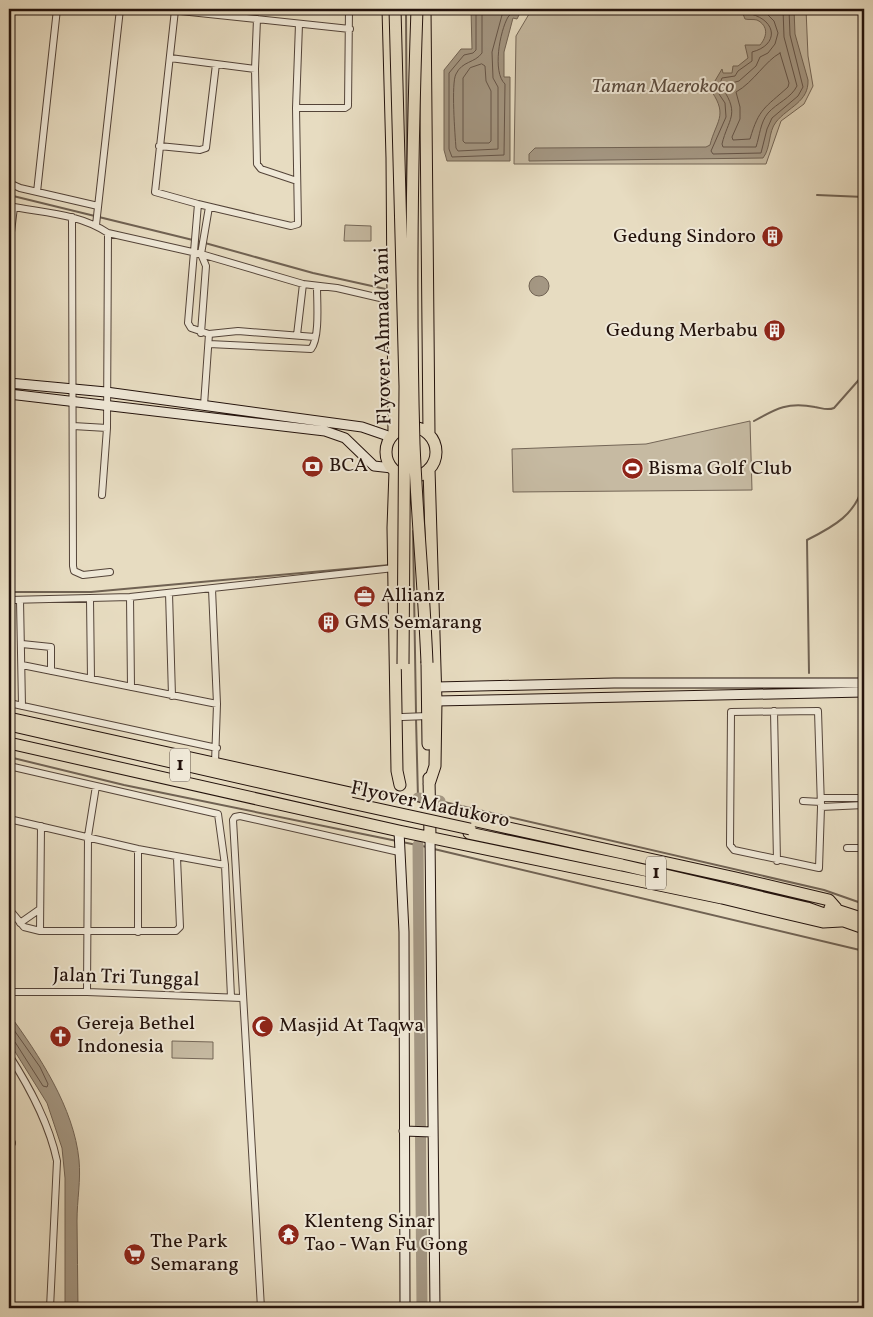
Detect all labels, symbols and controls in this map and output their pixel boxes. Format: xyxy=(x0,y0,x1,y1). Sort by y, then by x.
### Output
park label: Taman Maerokoco xyxy=(592,73,734,101)
place label: Gedung Sindoro xyxy=(613,223,756,251)
building icon: Gedung Sindoro xyxy=(760,225,784,249)
street label: Flyover Ahmad Yani xyxy=(368,247,400,425)
place label: Gedung Merbabu xyxy=(606,317,758,345)
building icon: Gedung Merbabu xyxy=(762,319,786,343)
place label: BCA xyxy=(329,452,368,480)
bank icon: BCA xyxy=(301,454,325,478)
place label: Bisma Golf Club xyxy=(648,455,792,483)
sports icon: Bisma Golf Club xyxy=(620,457,644,481)
place label: Allianz xyxy=(381,582,445,610)
office icon: Allianz xyxy=(353,584,377,608)
place label: GMS Semarang xyxy=(345,609,482,637)
building icon: GMS Semarang xyxy=(317,611,341,635)
road number: 1 xyxy=(170,748,190,782)
street label: Flyover Madukoro xyxy=(348,774,512,836)
road number: 1 xyxy=(646,856,666,890)
street label: Jalan Tri Tunggal xyxy=(52,961,200,995)
place label: Gereja Bethel Indonesia xyxy=(77,1010,195,1061)
place label: Masjid At Taqwa xyxy=(279,1012,424,1040)
mosque icon: Masjid At Taqwa xyxy=(251,1014,275,1038)
church icon: Gereja Bethel Indonesia xyxy=(49,1024,73,1048)
place label: Klenteng Sinar Tao - Wan Fu Gong xyxy=(304,1208,468,1259)
temple icon: Klenteng Sinar Tao - Wan Fu Gong xyxy=(276,1222,300,1246)
place label: The Park Semarang xyxy=(150,1228,239,1279)
supermarket icon: The Park Semarang xyxy=(122,1242,146,1266)

